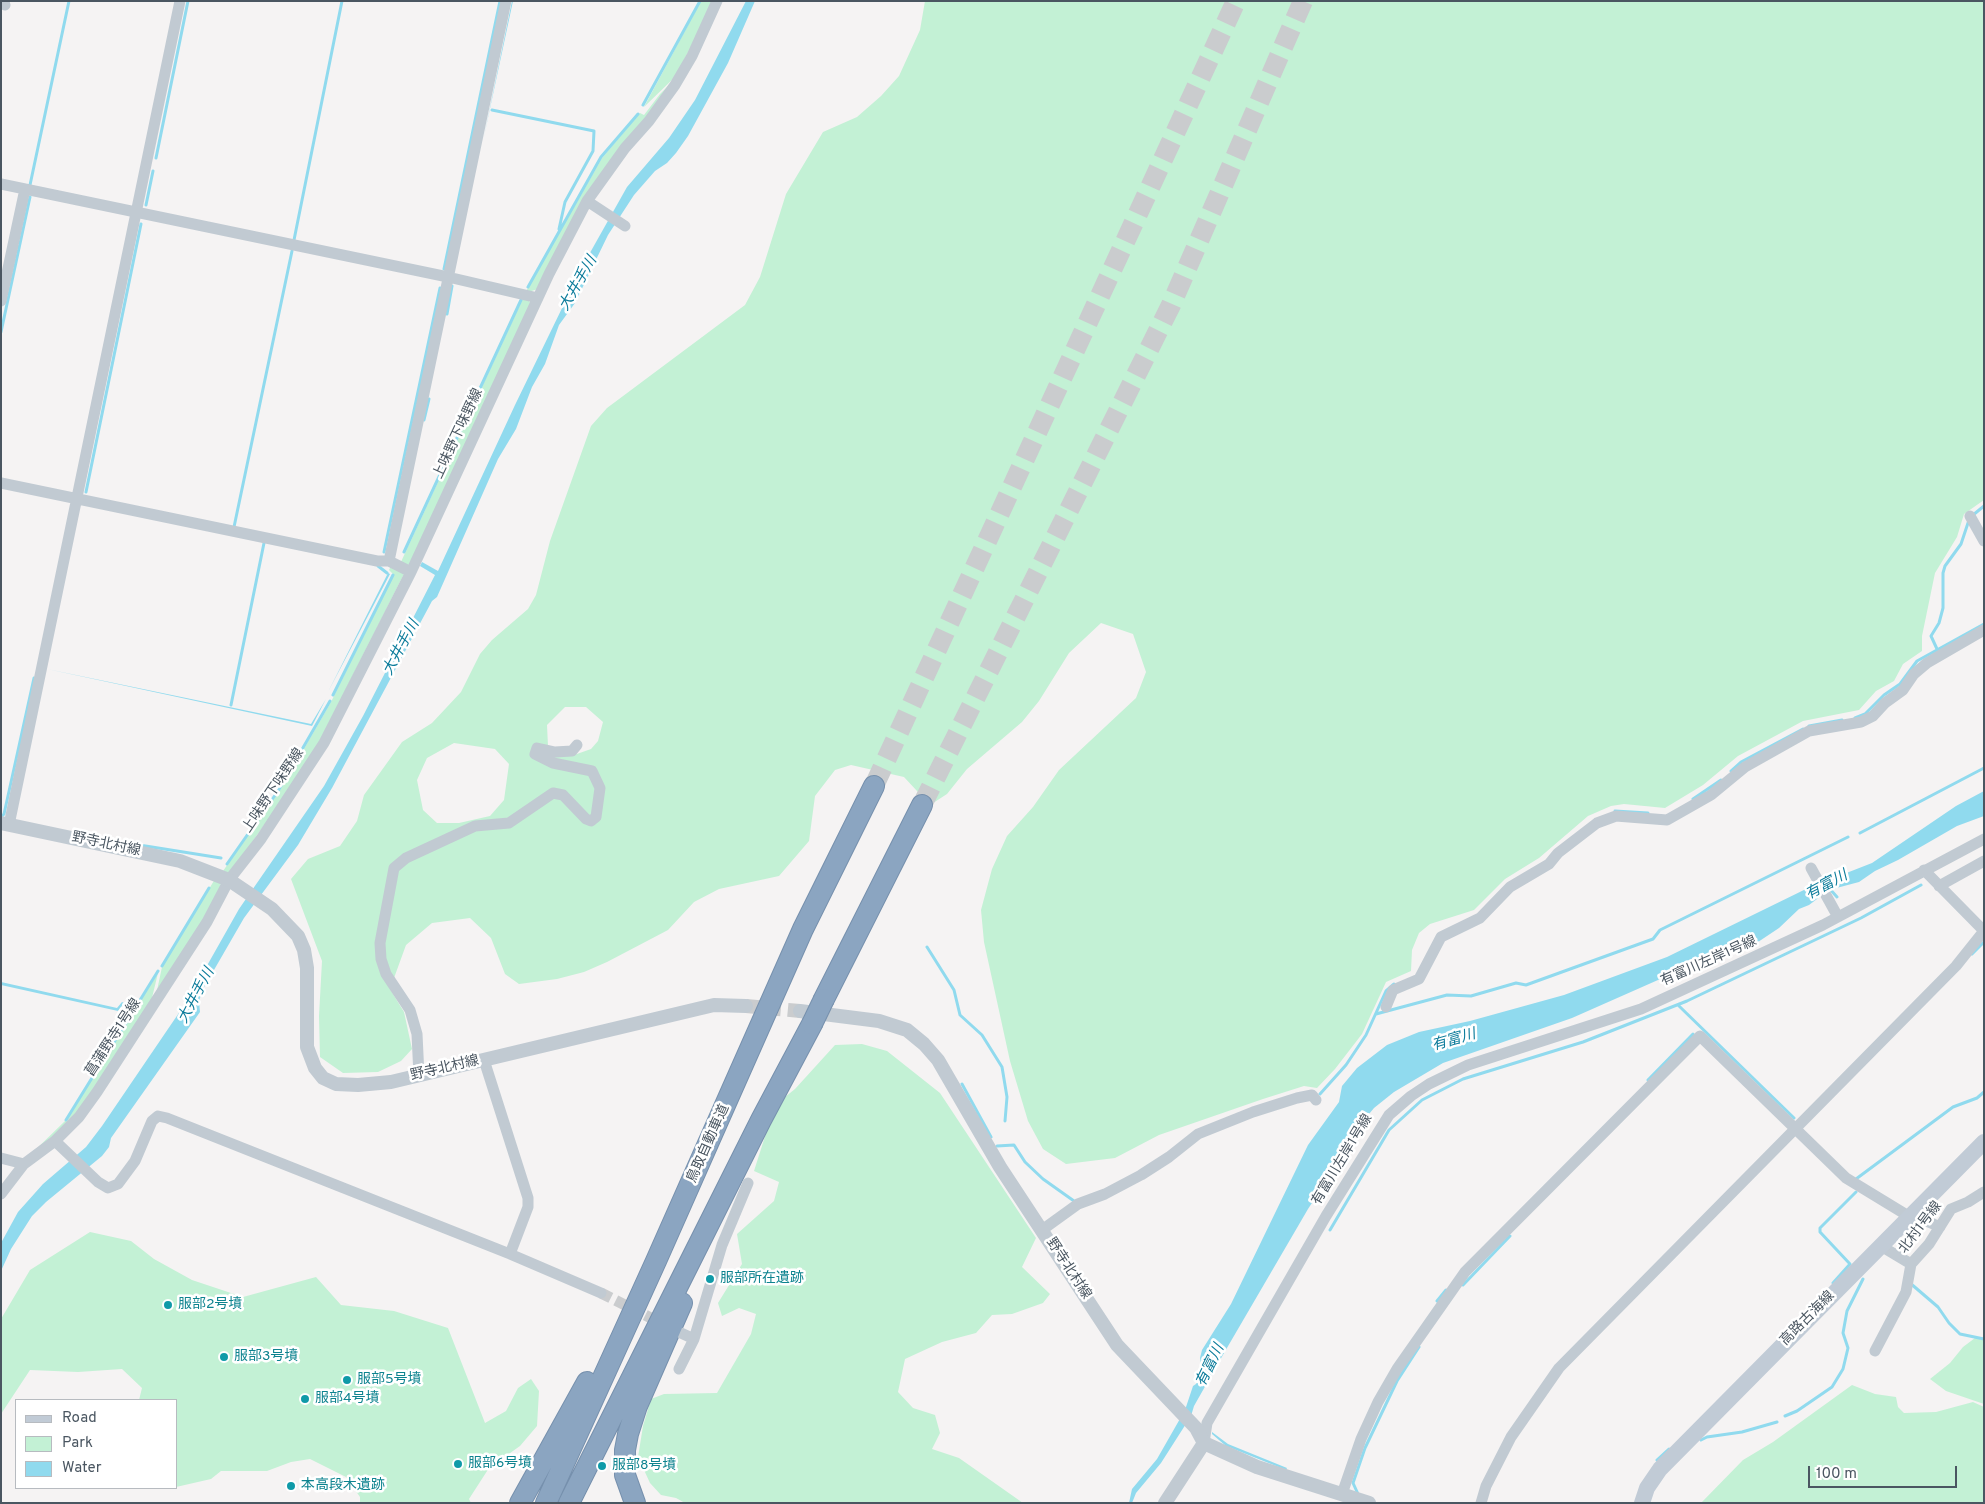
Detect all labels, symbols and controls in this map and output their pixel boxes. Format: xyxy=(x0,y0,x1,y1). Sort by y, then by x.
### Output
water label: 大井手川 xyxy=(556,254,602,314)
street label: 上味野下味野線 xyxy=(431,386,487,482)
water label: 大井手川 xyxy=(380,617,424,679)
street label: 上味野下味野線 xyxy=(240,746,308,836)
street label: 野寺北村線 xyxy=(70,830,142,860)
water label: 有富川 xyxy=(1803,867,1851,905)
street label: 有富川左岸1号線 xyxy=(1658,933,1760,991)
water label: 大井手川 xyxy=(175,965,219,1027)
street label: 菖蒲野寺1号線 xyxy=(83,996,145,1080)
water label: 有富川 xyxy=(1430,1026,1478,1056)
street label: 野寺北村線 xyxy=(409,1053,481,1085)
street label: 鳥取自動車道 xyxy=(684,1102,734,1186)
street label: 有富川左岸1号線 xyxy=(1309,1111,1377,1209)
street label: 北村1号線 xyxy=(1896,1198,1946,1258)
street label: 野寺北村線 xyxy=(1042,1235,1094,1303)
place label: 服部所在遺跡 xyxy=(720,1271,804,1287)
marker: 服部所在遺跡 xyxy=(704,1273,716,1285)
street label: 高路古海線 xyxy=(1777,1288,1839,1350)
place label: 服部2号墳 xyxy=(178,1297,243,1313)
marker: 服部2号墳 xyxy=(162,1299,174,1311)
water label: 有富川 xyxy=(1193,1342,1229,1390)
place label: 服部3号墳 xyxy=(234,1349,298,1365)
marker: 服部3号墳 xyxy=(218,1351,230,1363)
place label: 服部5号墳 xyxy=(357,1372,422,1388)
marker: 服部5号墳 xyxy=(341,1374,353,1386)
place label: 服部4号墳 xyxy=(315,1391,380,1407)
marker: 服部4号墳 xyxy=(299,1393,311,1405)
legend xyxy=(15,1399,178,1489)
text: Road xyxy=(62,1409,97,1428)
text: Park xyxy=(62,1434,93,1453)
place label: 服部6号墳 xyxy=(468,1456,532,1472)
scale bar xyxy=(1810,1456,1959,1488)
marker: 服部6号墳 xyxy=(452,1458,464,1470)
place label: 服部8号墳 xyxy=(612,1458,677,1474)
text: Water xyxy=(62,1459,101,1478)
marker: 服部8号墳 xyxy=(596,1460,608,1472)
text: 100 m xyxy=(1816,1465,1857,1484)
place label: 本高段木遺跡 xyxy=(301,1478,385,1494)
marker: 本高段木遺跡 xyxy=(285,1480,297,1492)

